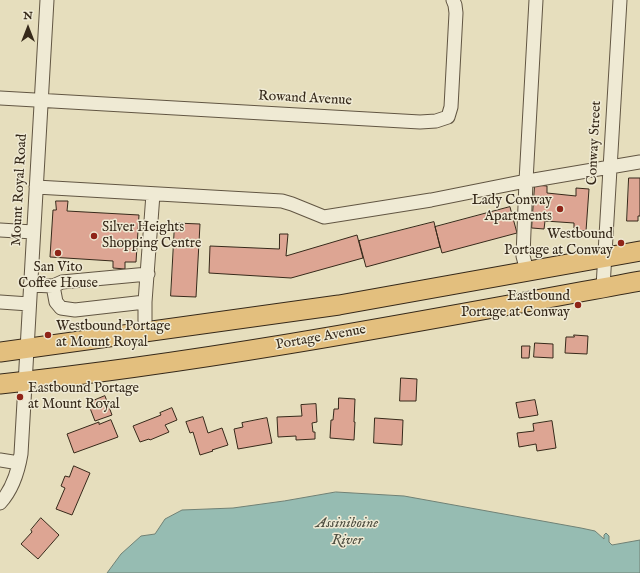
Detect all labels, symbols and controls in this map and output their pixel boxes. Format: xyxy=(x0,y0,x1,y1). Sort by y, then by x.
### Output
north arrow xyxy=(8,8,48,48)
text: N xyxy=(23,9,33,23)
street label: Rowand Avenue xyxy=(258,88,352,110)
street label: Conway Street xyxy=(584,100,606,186)
street label: Mount Royal Road xyxy=(9,133,31,247)
place label: Lady Conway Apartments xyxy=(472,193,552,226)
marker: Lady Conway Apartments xyxy=(555,204,565,214)
place label: Silver Heights Shopping Centre xyxy=(102,220,201,252)
place label: Westbound Portage at Conway xyxy=(504,227,613,260)
marker: Silver Heights Shopping Centre xyxy=(89,231,99,241)
marker: Westbound Portage at Conway xyxy=(616,238,626,248)
marker: San Vito Coffee House xyxy=(53,248,63,258)
place label: San Vito Coffee House xyxy=(18,260,98,292)
place label: Eastbound Portage at Conway xyxy=(461,289,570,322)
marker: Eastbound Portage at Conway xyxy=(573,300,583,310)
place label: Westbound Portage at Mount Royal xyxy=(56,319,170,352)
street label: Portage Avenue xyxy=(275,322,367,354)
marker: Westbound Portage at Mount Royal xyxy=(43,330,53,340)
place label: Eastbound Portage at Mount Royal xyxy=(28,381,139,414)
marker: Eastbound Portage at Mount Royal xyxy=(15,392,25,402)
water label: Assiniboine River xyxy=(316,515,378,550)

